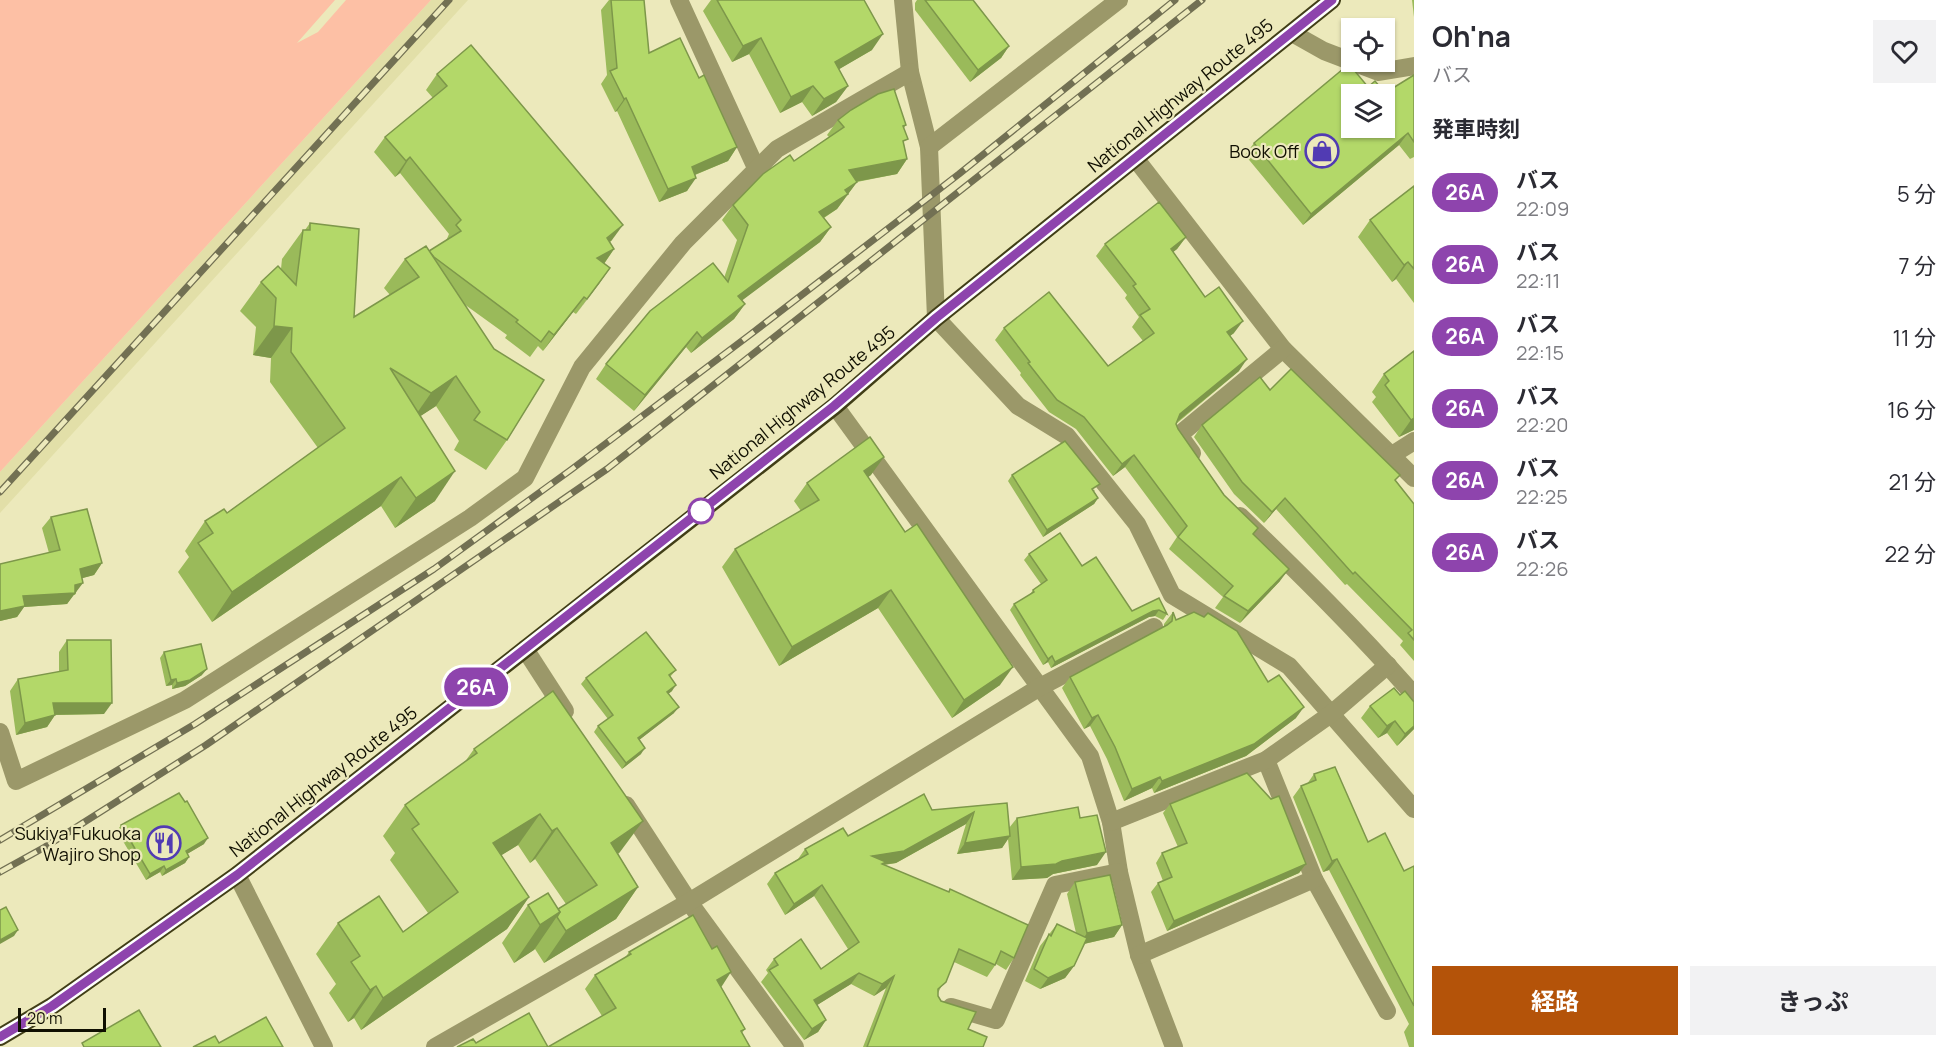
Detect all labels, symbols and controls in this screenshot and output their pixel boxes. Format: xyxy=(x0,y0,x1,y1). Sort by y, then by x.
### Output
street label: National Highway Route 495 xyxy=(1082,13,1278,177)
text: Oh'na xyxy=(1432,17,1511,55)
map controls xyxy=(1341,18,1395,138)
button: locate xyxy=(1341,18,1395,72)
button: heart xyxy=(1873,20,1936,83)
text: バス xyxy=(1432,61,1472,88)
button: layers xyxy=(1341,84,1395,138)
text: 発車時刻 xyxy=(1432,114,1520,144)
shop icon: Book Off xyxy=(1304,133,1340,169)
place label: Book Off xyxy=(1229,139,1299,163)
text: バス xyxy=(1516,165,1560,195)
text: 26A xyxy=(1445,178,1485,206)
text: 5 分 xyxy=(1897,179,1936,209)
text: 22:09 xyxy=(1516,195,1569,222)
text: バス xyxy=(1516,237,1560,267)
text: 26A xyxy=(1445,250,1485,278)
text: 7 分 xyxy=(1899,251,1936,281)
text: 22:11 xyxy=(1516,267,1560,294)
text: バス xyxy=(1516,309,1560,339)
street label: National Highway Route 495 xyxy=(704,320,900,484)
text: 26A xyxy=(1445,322,1485,350)
text: 11 分 xyxy=(1892,323,1936,353)
text: 22:15 xyxy=(1516,339,1564,366)
text: バス xyxy=(1516,381,1560,411)
text: 26A xyxy=(1445,394,1485,422)
text: 16 分 xyxy=(1887,395,1936,425)
text: 22:20 xyxy=(1516,411,1568,438)
text: バス xyxy=(1516,453,1560,483)
text: 26A xyxy=(1445,466,1485,494)
text: 21 分 xyxy=(1888,467,1936,497)
text: 22:25 xyxy=(1516,483,1568,510)
unlabelled marker xyxy=(688,498,714,524)
text: バス xyxy=(1516,525,1560,555)
text: 26A xyxy=(1445,538,1485,566)
text: 22 分 xyxy=(1885,539,1936,569)
text: 22:26 xyxy=(1516,555,1569,582)
line badge: 26A xyxy=(442,668,510,706)
text: 26A xyxy=(456,673,496,701)
street label: National Highway Route 495 xyxy=(224,700,422,862)
place label: Sukiya Fukuoka Wajiro Shop xyxy=(14,821,141,866)
restaurant icon: Sukiya Fukuoka Wajiro Shop xyxy=(146,825,182,861)
button: 経路 xyxy=(1432,966,1678,1035)
button: きっぷ xyxy=(1690,966,1936,1035)
scale bar xyxy=(18,1005,106,1032)
text: 20 m xyxy=(27,1007,63,1029)

